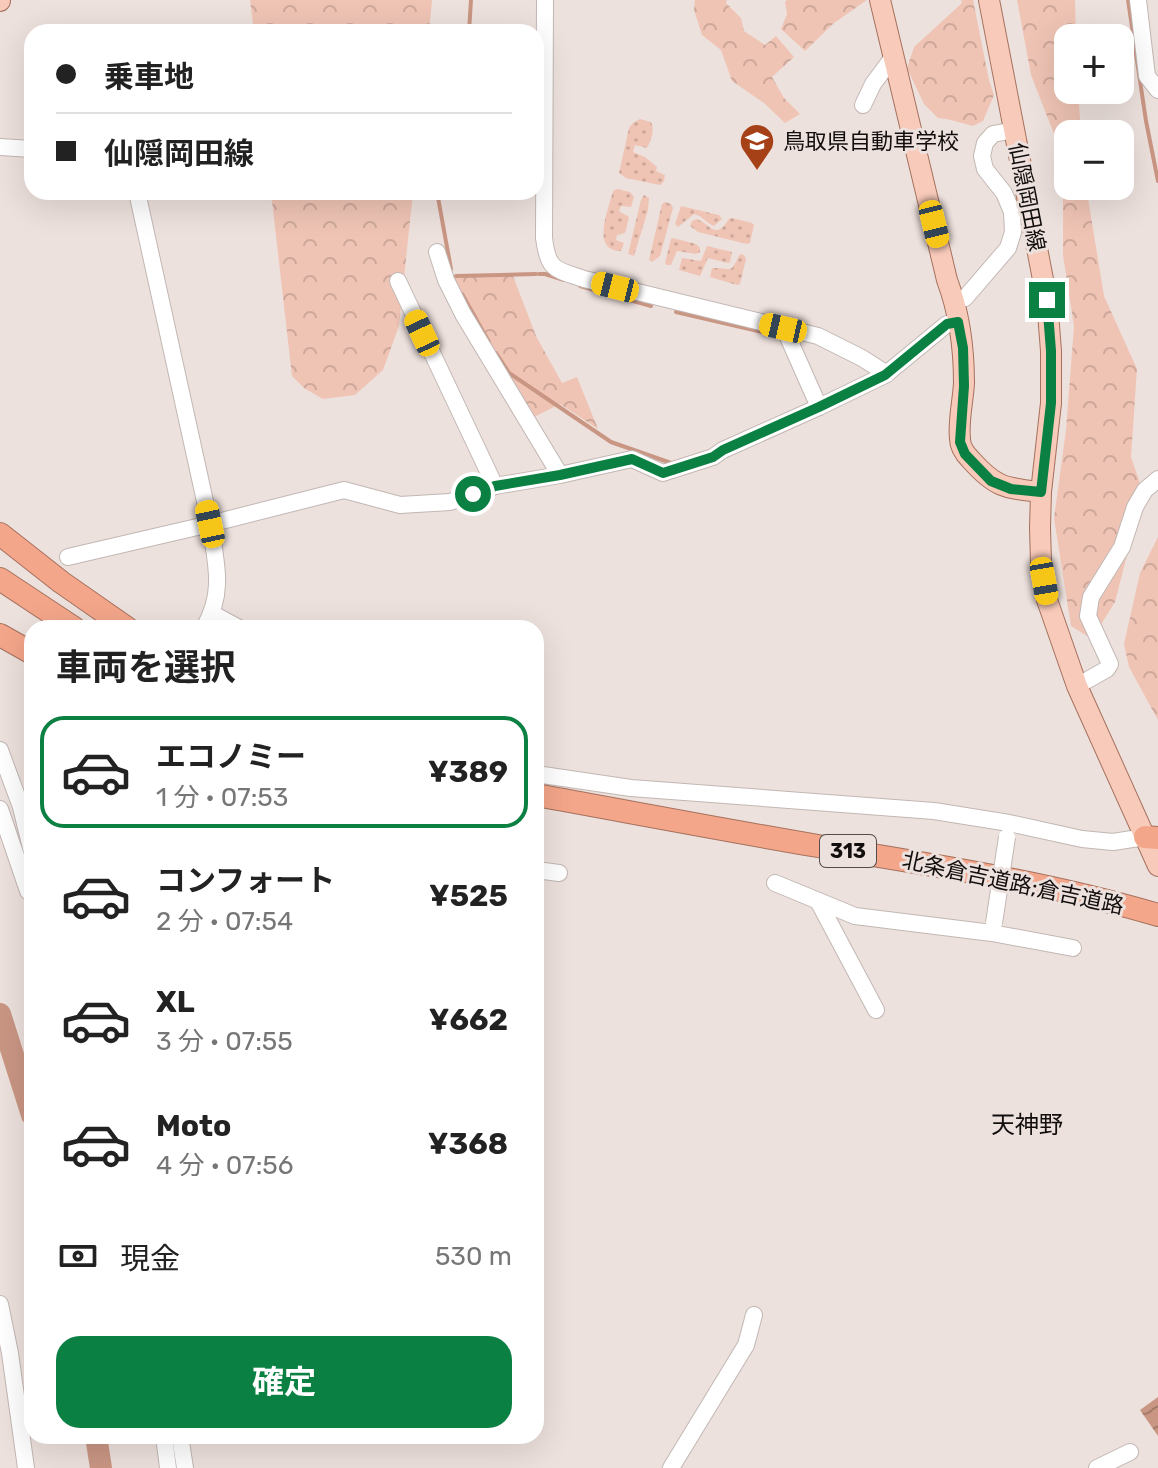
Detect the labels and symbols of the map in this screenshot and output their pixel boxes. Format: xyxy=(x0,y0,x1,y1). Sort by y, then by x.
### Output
school or university icon: 鳥取県自動車学校 xyxy=(738,122,776,172)
place label: 鳥取県自動車学校 xyxy=(783,128,959,155)
street label: 仙隠岡田線 xyxy=(1003,140,1051,254)
car xyxy=(917,198,951,250)
car xyxy=(589,270,641,304)
route end xyxy=(1029,282,1065,318)
car xyxy=(401,306,443,360)
car xyxy=(757,311,809,345)
route start xyxy=(455,476,491,512)
car xyxy=(193,498,227,550)
car xyxy=(1028,555,1060,607)
road number: 313 xyxy=(820,835,876,867)
street label: 北条倉吉道路;倉吉道路 xyxy=(900,846,1126,920)
district label: 天神野 xyxy=(991,1111,1063,1139)

